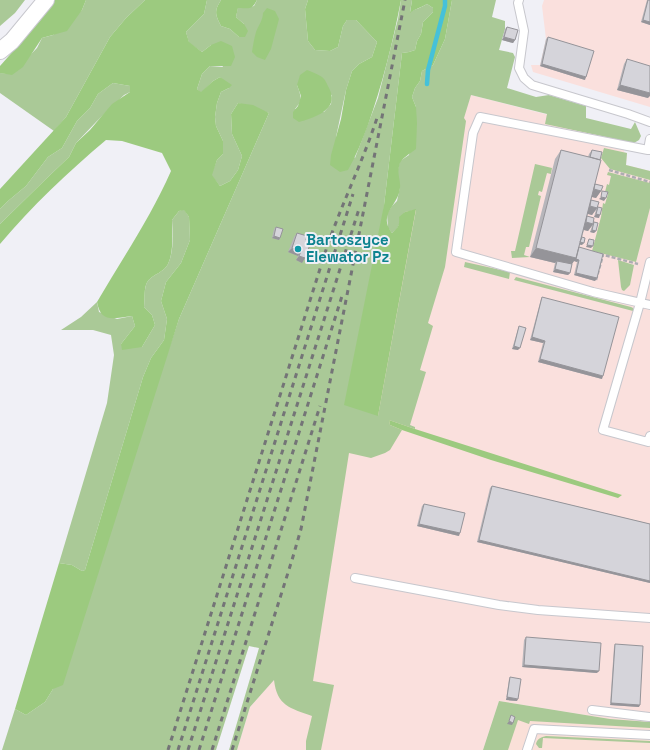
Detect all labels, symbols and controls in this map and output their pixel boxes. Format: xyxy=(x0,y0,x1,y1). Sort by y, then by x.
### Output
place label: Bartoszyce Elewator Pz xyxy=(306,230,389,266)
marker: Bartoszyce Elewator Pz xyxy=(293,244,303,254)

